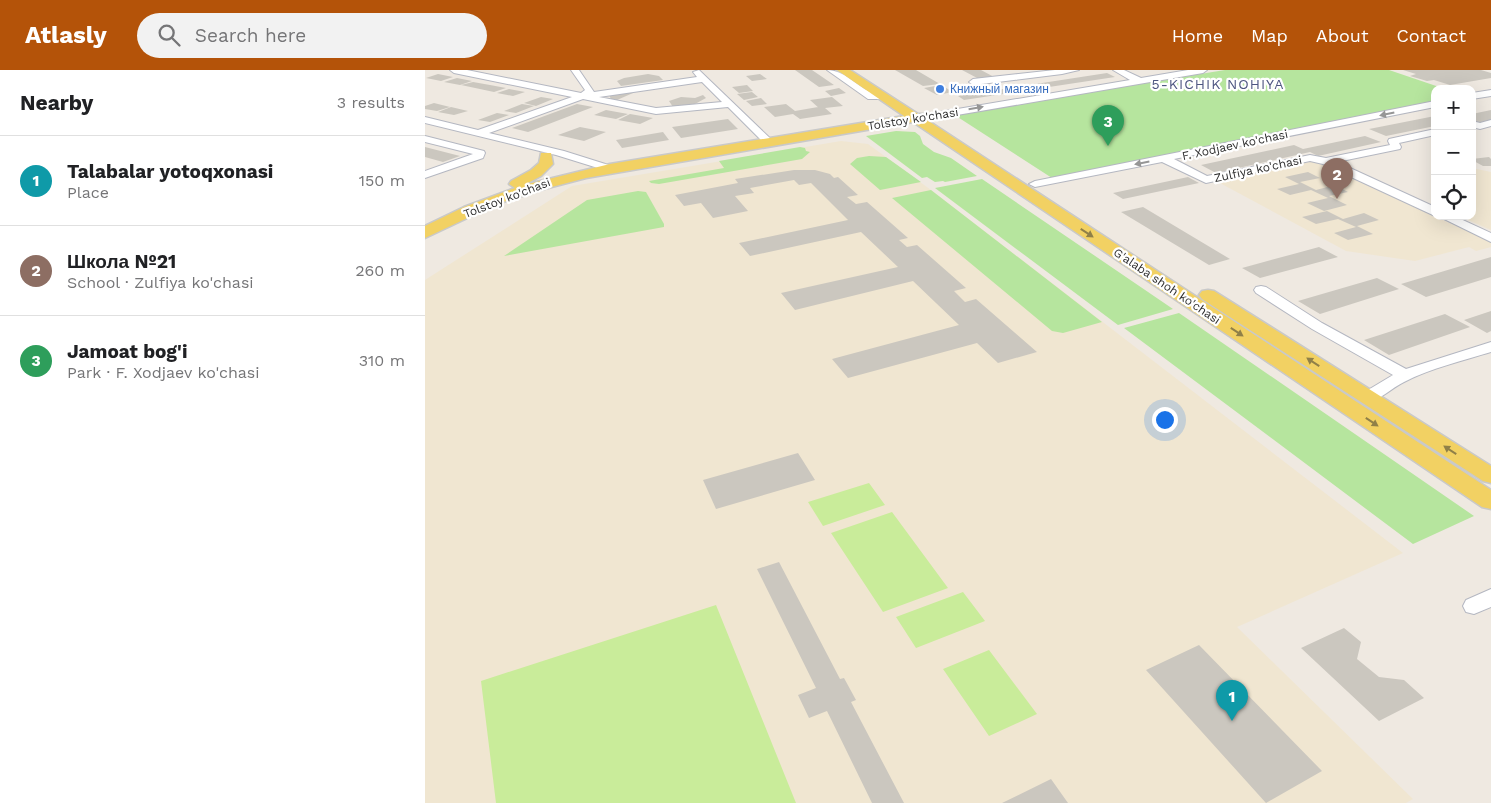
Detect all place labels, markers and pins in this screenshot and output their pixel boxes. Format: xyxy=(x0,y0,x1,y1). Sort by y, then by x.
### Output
place label: Книжный магазин xyxy=(950,82,1049,96)
marker: Книжный магазин xyxy=(934,83,946,95)
pin: 3 xyxy=(1092,105,1124,146)
pin: 2 xyxy=(1321,158,1353,199)
pin: 1 xyxy=(1216,680,1248,721)

